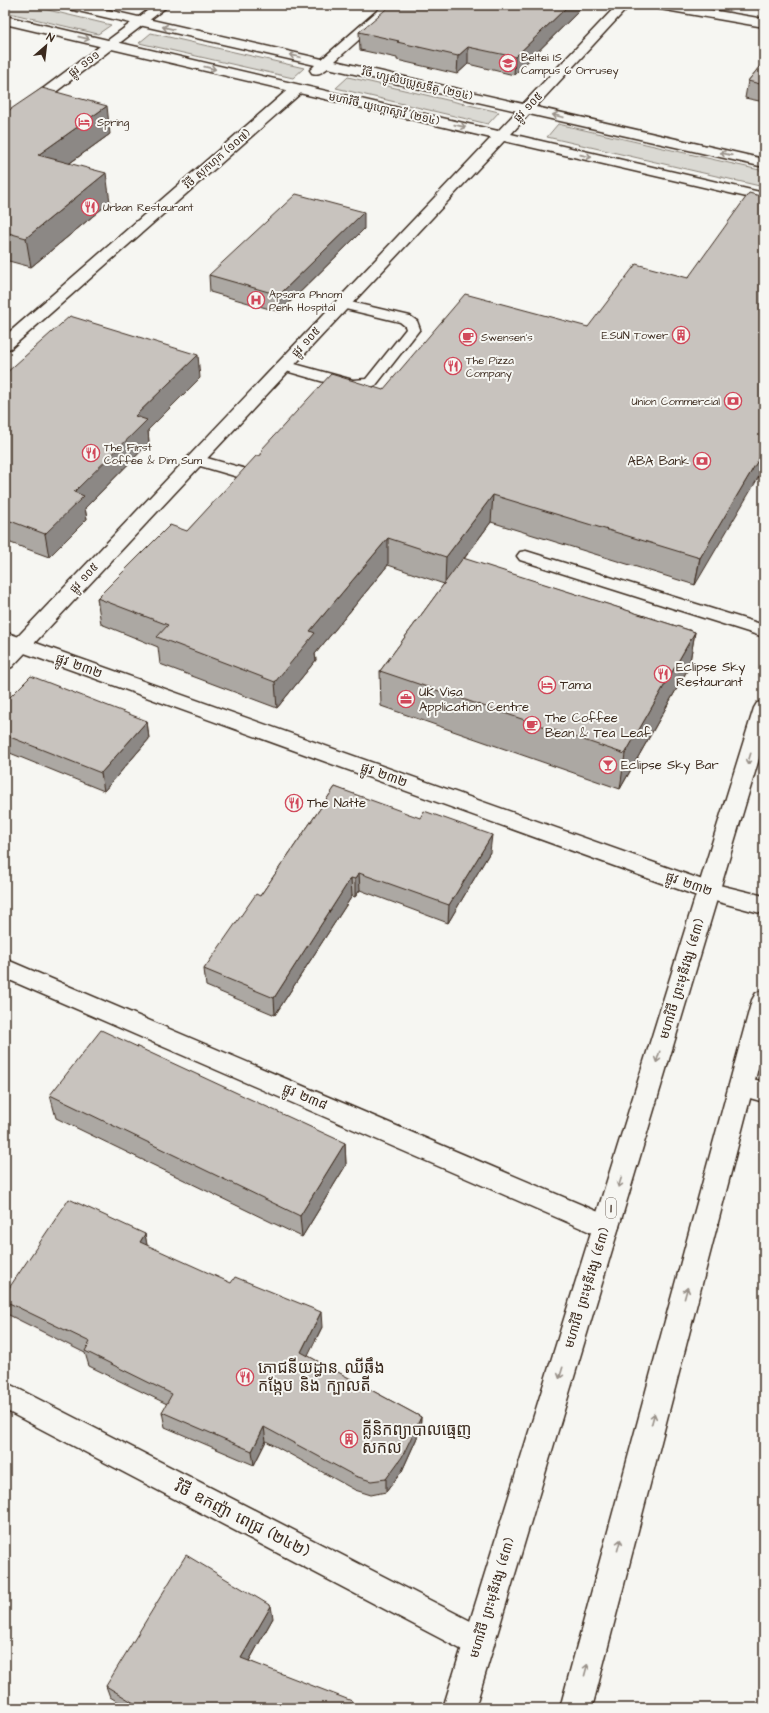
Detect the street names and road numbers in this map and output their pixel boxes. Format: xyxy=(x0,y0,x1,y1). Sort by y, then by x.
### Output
street label: ផ្លូវ ១១១ xyxy=(65,47,104,83)
street label: វិថី ហ្សូសិបប្រូសទីតូ (២១៤) xyxy=(359,63,474,106)
street label: មហាវិថី យូហ្គោស្លាវី (២១៤) xyxy=(327,89,441,129)
street label: ផ្លូវ ១០៥ xyxy=(510,89,548,127)
street label: វិថី សុកហុក (១០៧) xyxy=(180,126,254,193)
street label: ផ្លូវ ១០៥ xyxy=(288,324,325,362)
street label: ផ្លូវ ១០៥ xyxy=(66,560,103,598)
street label: ផ្លូវ ២៣២ xyxy=(53,649,105,684)
street label: ផ្លូវ ២៣២ xyxy=(358,758,410,793)
street label: ផ្លូវ ២៣២ xyxy=(663,868,715,902)
street label: មហាវិថី ព្រះមុនីវង្ស (៩៣) xyxy=(655,916,709,1041)
street label: ផ្លូវ ២៣៨ xyxy=(279,1080,330,1116)
road number: 1 xyxy=(606,1198,616,1218)
street label: មហាវិថី ព្រះមុនីវង្ស (៩៣) xyxy=(560,1225,614,1350)
street label: វិថី ឧកញ៉ា ពេជ្រ (២៤២) xyxy=(170,1475,314,1563)
street label: មហាវិថី ព្រះមុនីវង្ស (៩៣) xyxy=(465,1535,519,1660)

